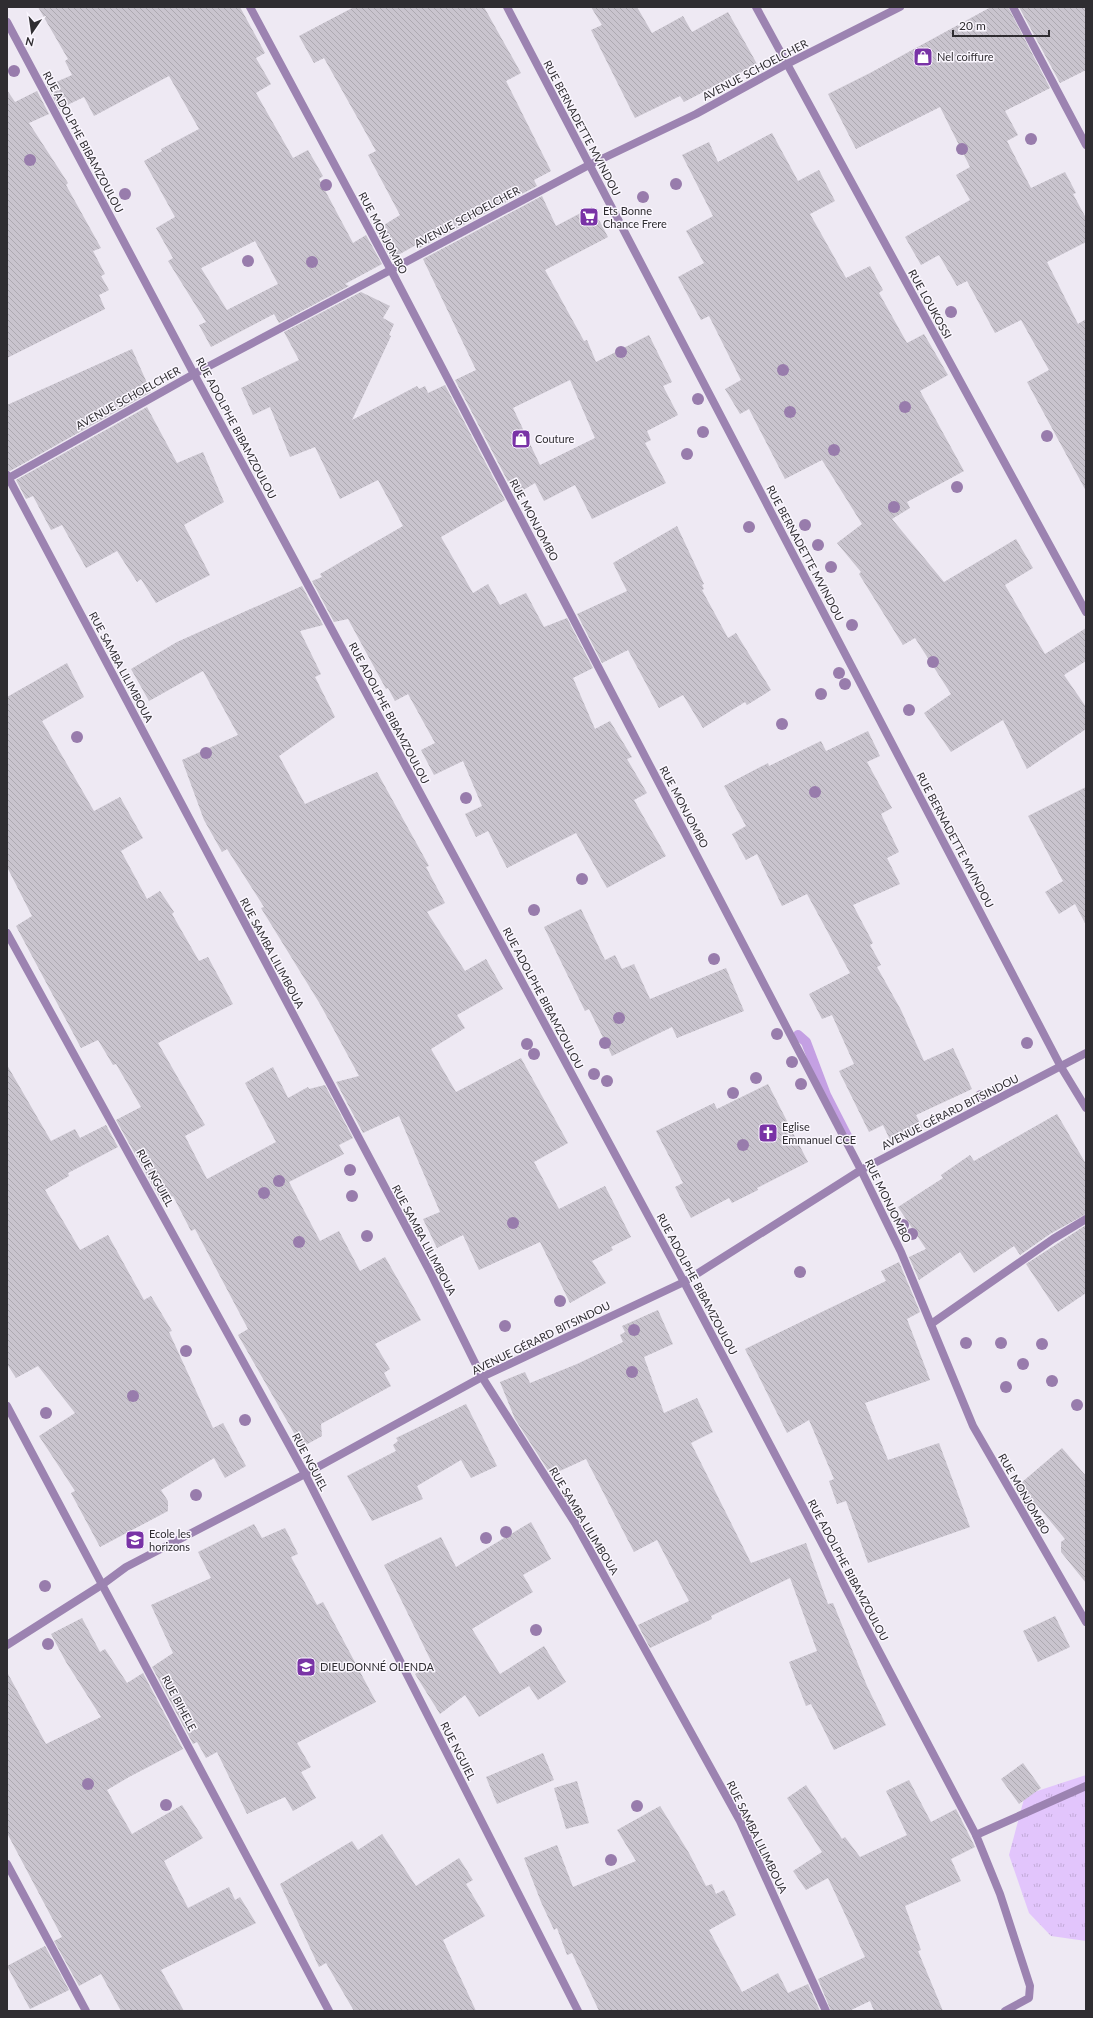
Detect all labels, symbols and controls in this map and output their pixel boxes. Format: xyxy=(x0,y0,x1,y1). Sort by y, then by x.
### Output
north arrow xyxy=(12,12,52,52)
scale bar xyxy=(953,12,1049,38)
text: 20 m xyxy=(959,18,986,33)
text: N xyxy=(24,35,35,50)
street label: AVENUE SCHOELCHER xyxy=(700,36,810,103)
shop icon: Nel coiffure xyxy=(912,46,934,68)
place label: Nel coiffure xyxy=(937,50,994,63)
street label: RUE BERNADETTE MVINDOU xyxy=(541,58,624,198)
street label: RUE ADOLPHE BIBAMZOULOU xyxy=(40,69,126,215)
street label: AVENUE SCHOELCHER xyxy=(412,183,522,250)
street label: RUE MONJOMBO xyxy=(356,189,411,276)
place label: Ets Bonne Chance Frere xyxy=(603,204,667,230)
supermarket icon: Ets Bonne Chance Frere xyxy=(578,206,600,228)
street label: RUE LOUKOSSI xyxy=(906,267,955,341)
street label: RUE ADOLPHE BIBAMZOULOU xyxy=(193,355,279,501)
street label: AVENUE SCHOELCHER xyxy=(73,363,182,432)
shop icon: Couture xyxy=(510,428,532,450)
place label: Couture xyxy=(535,432,574,445)
street label: RUE MONJOMBO xyxy=(507,476,562,563)
street label: RUE BERNADETTE MVINDOU xyxy=(764,483,847,623)
street label: RUE SAMBA LILIMBOUA xyxy=(87,609,156,725)
street label: RUE ADOLPHE BIBAMZOULOU xyxy=(346,640,432,786)
street label: RUE MONJOMBO xyxy=(657,763,712,850)
street label: RUE BERNADETTE MVINDOU xyxy=(914,770,997,910)
street label: RUE SAMBA LILIMBOUA xyxy=(238,895,307,1011)
street label: RUE ADOLPHE BIBAMZOULOU xyxy=(500,925,586,1071)
street label: AVENUE GÉRARD BITSINDOU xyxy=(879,1071,1021,1152)
place label: Eglise Emmanuel CCE xyxy=(782,1120,856,1146)
church icon: Eglise Emmanuel CCE xyxy=(757,1122,779,1144)
street label: RUE NGUIEL xyxy=(134,1147,177,1209)
street label: RUE MONJOMBO xyxy=(863,1157,914,1245)
street label: RUE SAMBA LILIMBOUA xyxy=(390,1182,459,1298)
street label: RUE ADOLPHE BIBAMZOULOU xyxy=(654,1211,740,1357)
street label: AVENUE GÉRARD BITSINDOU xyxy=(469,1298,612,1377)
street label: RUE NGUIEL xyxy=(290,1431,331,1493)
street label: RUE MONJOMBO xyxy=(996,1451,1053,1537)
street label: RUE SAMBA LILIMBOUA xyxy=(547,1464,622,1577)
street label: RUE ADOLPHE BIBAMZOULOU xyxy=(805,1497,891,1643)
place label: Ecole les horizons xyxy=(149,1527,191,1553)
school or university icon: Ecole les horizons xyxy=(124,1529,146,1551)
school or university icon: DIEUDONNÉ OLENDA xyxy=(295,1656,317,1678)
place label: DIEUDONNÉ OLENDA xyxy=(320,1660,434,1673)
street label: RUE BIHELE xyxy=(159,1673,200,1733)
street label: RUE NGUIEL xyxy=(438,1719,479,1782)
street label: RUE SAMBA LILIMBOUA xyxy=(725,1778,791,1896)

